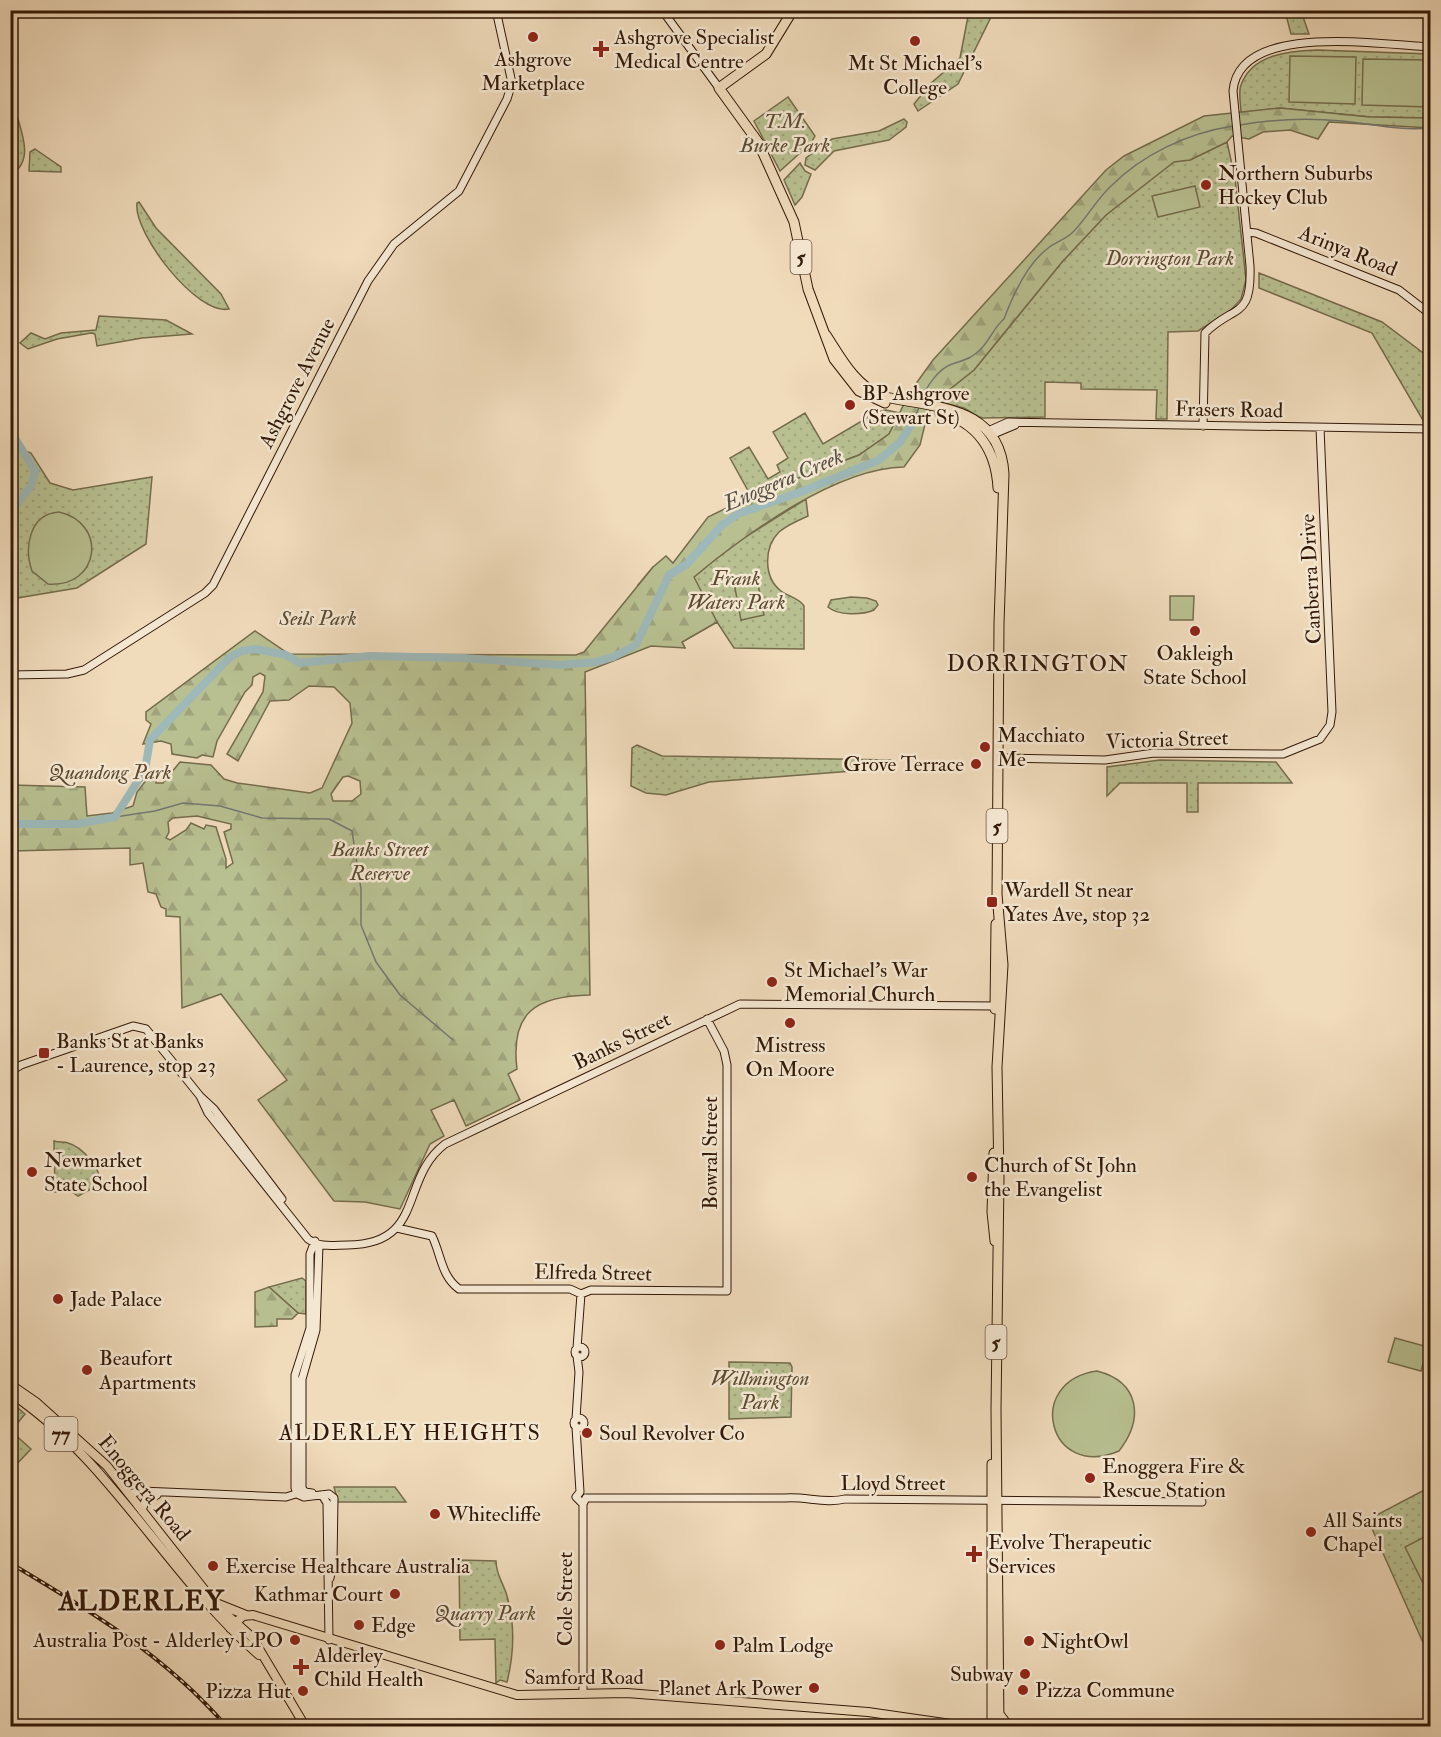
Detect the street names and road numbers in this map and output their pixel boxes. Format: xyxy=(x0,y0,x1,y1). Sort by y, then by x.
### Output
street label: Arinya Road xyxy=(1294,219,1402,283)
road number: 5 xyxy=(790,240,812,274)
street label: Ashgrove Avenue xyxy=(252,313,341,453)
street label: Frasers Road xyxy=(1175,396,1284,424)
street label: Canberra Drive xyxy=(1294,513,1328,645)
street label: Victoria Street xyxy=(1105,724,1229,756)
road number: 5 xyxy=(986,809,1008,843)
street label: Banks Street xyxy=(569,1006,675,1076)
street label: Bowral Street xyxy=(697,1096,724,1210)
street label: Elfreda Street xyxy=(534,1258,652,1288)
road number: 5 xyxy=(986,1325,1006,1359)
road number: 77 xyxy=(44,1417,78,1451)
street label: Enoggera Road xyxy=(92,1429,197,1547)
street label: Lloyd Street xyxy=(841,1470,946,1497)
street label: Cole Street xyxy=(552,1552,579,1646)
street label: Samford Road xyxy=(524,1664,645,1691)

